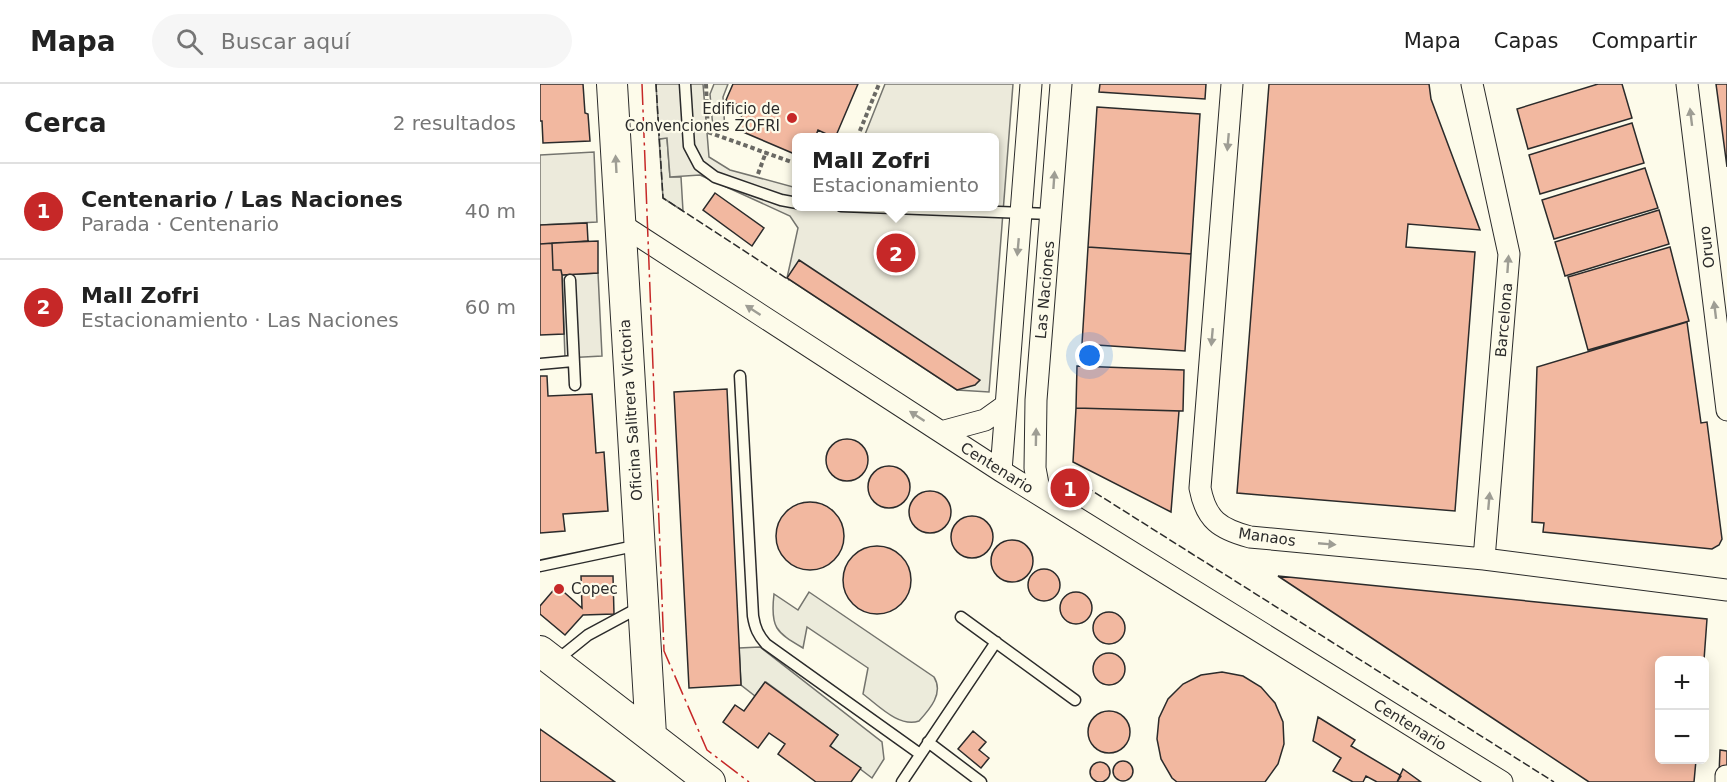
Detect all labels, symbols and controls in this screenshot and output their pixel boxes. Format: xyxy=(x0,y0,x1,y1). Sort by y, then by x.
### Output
search box xyxy=(152,14,572,68)
text: Mapa xyxy=(30,25,116,58)
icon: search xyxy=(173,25,206,58)
text: Buscar aquí xyxy=(221,29,350,54)
text: Mapa xyxy=(1404,29,1461,53)
text: Capas xyxy=(1494,29,1558,53)
text: Compartir xyxy=(1591,29,1697,53)
place label: Edificio de Convenciones ZOFRI xyxy=(625,100,780,135)
one-way arrow xyxy=(1687,107,1696,126)
text: Cerca xyxy=(24,108,107,138)
text: 2 resultados xyxy=(393,111,516,135)
marker: Edificio de Convenciones ZOFRI xyxy=(785,111,799,125)
popup xyxy=(792,133,999,211)
one-way arrow xyxy=(1223,133,1233,152)
text: Mall Zofri xyxy=(812,148,931,173)
one-way arrow xyxy=(612,155,621,174)
one-way arrow xyxy=(1049,170,1058,189)
text: Estacionamiento xyxy=(812,173,979,197)
text: Centenario / Las Naciones xyxy=(81,187,403,212)
text: 1 xyxy=(37,199,50,223)
text: 40 m xyxy=(465,199,516,223)
text: Parada · Centenario xyxy=(81,212,279,236)
street label: Oruro xyxy=(1695,225,1719,269)
pin: 2 xyxy=(876,230,916,276)
one-way arrow xyxy=(1013,238,1023,257)
street label: Las Naciones xyxy=(1032,240,1058,340)
one-way arrow xyxy=(1503,255,1513,274)
street label: Barcelona xyxy=(1492,282,1516,358)
text: Mall Zofri xyxy=(81,283,200,308)
text: 2 xyxy=(37,295,50,319)
text: 60 m xyxy=(465,295,516,319)
one-way arrow xyxy=(1710,301,1720,320)
one-way arrow xyxy=(746,304,762,316)
text: Estacionamiento · Las Naciones xyxy=(81,308,399,332)
street label: Oficina Salitrera Victoria xyxy=(616,318,646,502)
one-way arrow xyxy=(1207,327,1217,346)
your location xyxy=(1075,341,1104,370)
one-way arrow xyxy=(909,411,925,422)
one-way arrow xyxy=(1031,428,1041,447)
street label: Centenario xyxy=(957,439,1037,497)
pin: 1 xyxy=(1050,466,1090,510)
one-way arrow xyxy=(1484,491,1494,510)
street label: Manaos xyxy=(1237,524,1297,550)
one-way arrow xyxy=(1317,539,1336,549)
place label: Copec xyxy=(571,580,618,598)
marker: Copec xyxy=(552,582,566,596)
map controls xyxy=(1655,656,1709,764)
button: + xyxy=(1655,656,1709,710)
street label: Centenario xyxy=(1370,696,1450,754)
button: − xyxy=(1655,710,1709,764)

